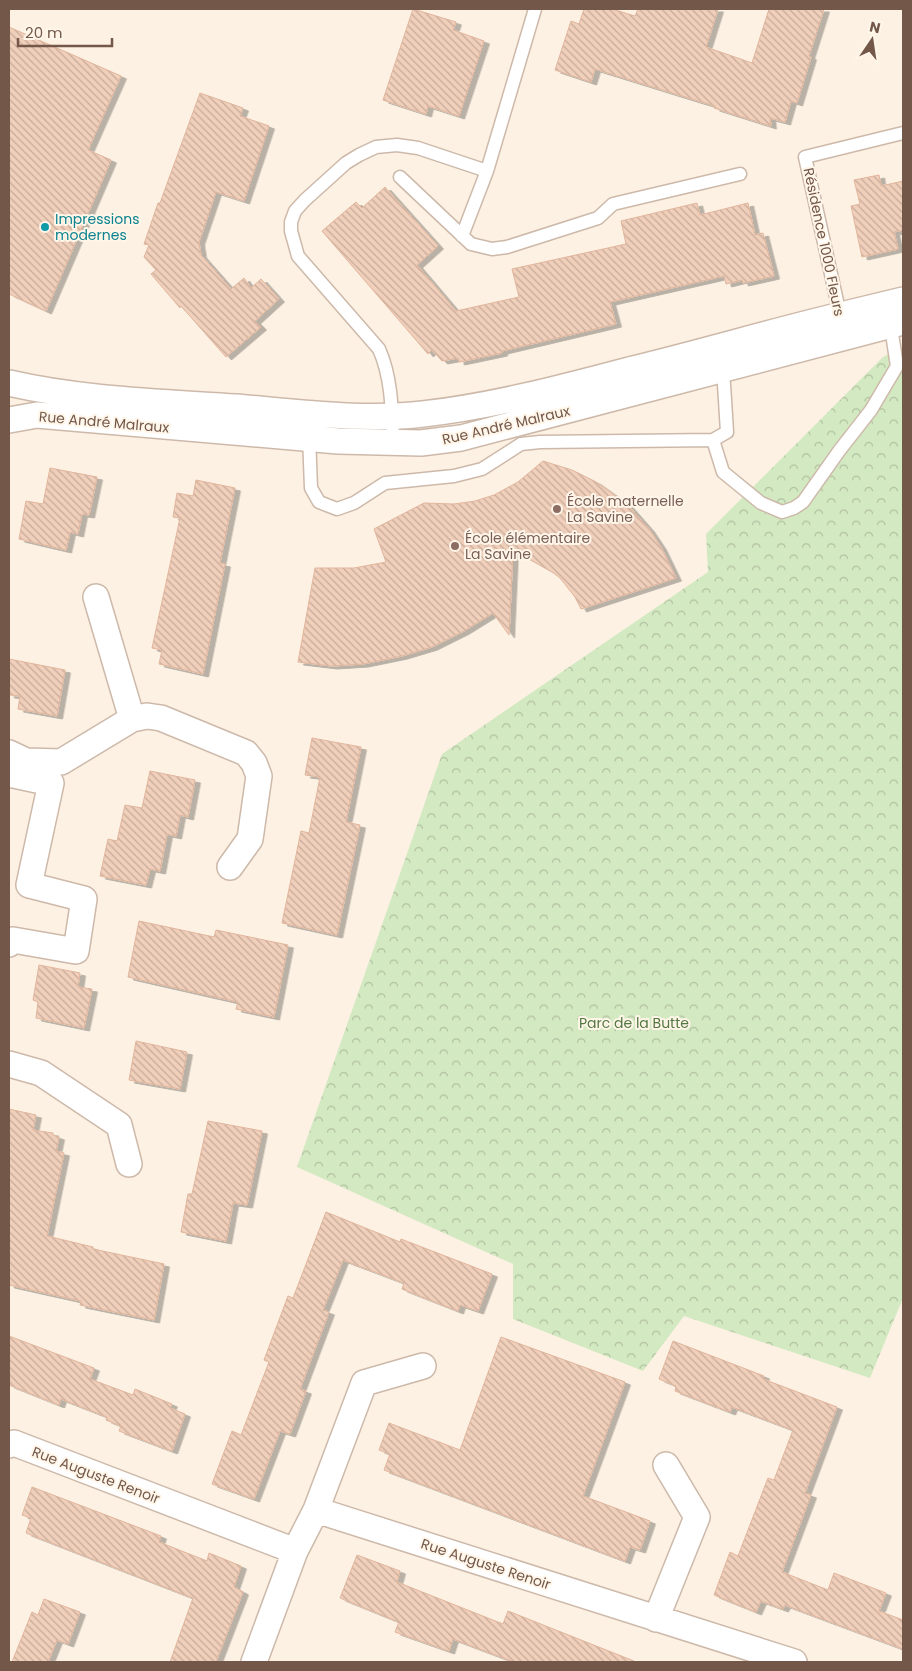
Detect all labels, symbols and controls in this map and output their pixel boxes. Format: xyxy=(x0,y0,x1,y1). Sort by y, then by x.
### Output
scale bar xyxy=(18,15,111,47)
north arrow xyxy=(847,15,897,65)
text: N xyxy=(868,16,882,38)
text: 20 m xyxy=(25,22,63,43)
street label: Résidence 1000 Fleurs xyxy=(798,166,850,318)
place label: Impressions modernes xyxy=(55,209,140,245)
marker: Impressions modernes xyxy=(39,221,51,233)
street label: Rue André Malraux xyxy=(440,400,572,449)
street label: Rue André Malraux xyxy=(38,406,170,438)
place label: École maternelle La Savine xyxy=(567,491,684,527)
marker: École maternelle La Savine xyxy=(551,503,563,515)
place label: École élémentaire La Savine xyxy=(465,528,591,564)
marker: École élémentaire La Savine xyxy=(449,540,461,552)
park label: Parc de la Butte xyxy=(579,1013,689,1033)
street label: Rue Auguste Renoir xyxy=(29,1441,163,1509)
street label: Rue Auguste Renoir xyxy=(419,1534,553,1594)

